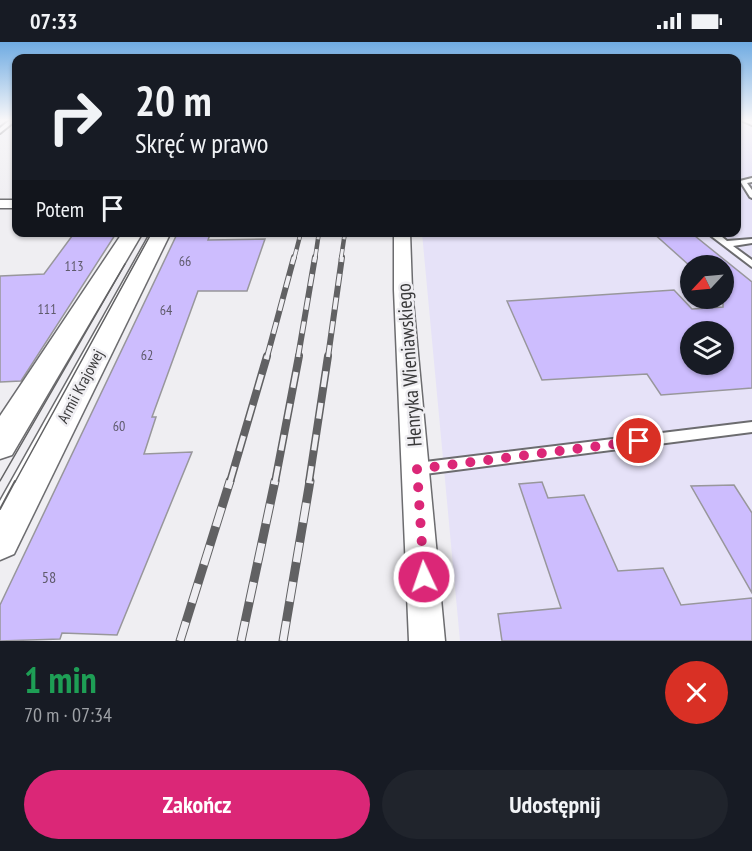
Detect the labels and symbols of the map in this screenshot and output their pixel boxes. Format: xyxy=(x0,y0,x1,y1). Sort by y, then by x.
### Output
house number: 66 xyxy=(179,252,191,270)
north arrow xyxy=(680,255,734,309)
house number: 113 xyxy=(65,257,83,275)
street label: Henryka Wieniawskiego xyxy=(390,282,428,448)
house number: 111 xyxy=(38,300,56,318)
house number: 64 xyxy=(160,301,173,319)
street label: Armii Krajowej xyxy=(52,346,108,426)
house number: 62 xyxy=(141,346,153,364)
pin xyxy=(613,415,664,466)
house number: 60 xyxy=(113,417,125,435)
position arrow xyxy=(392,545,456,609)
house number: 58 xyxy=(42,567,56,587)

